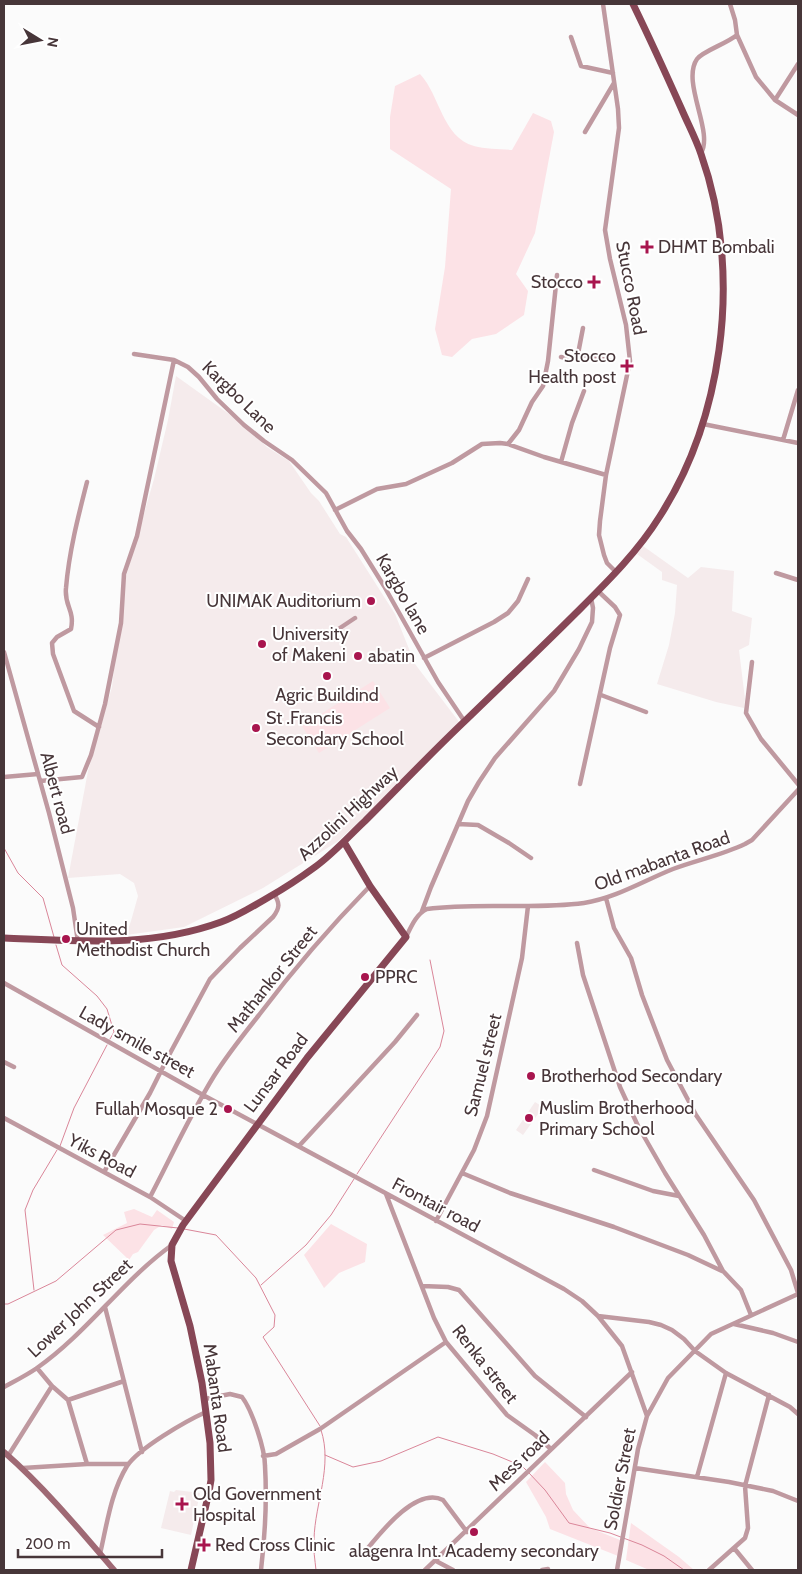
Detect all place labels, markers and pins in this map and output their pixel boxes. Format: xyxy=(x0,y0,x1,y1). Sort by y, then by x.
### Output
place label: DHMT Bombali xyxy=(658,236,775,258)
marker: DHMT Bombali xyxy=(640,240,654,254)
place label: Stocco xyxy=(531,271,583,293)
marker: Stocco xyxy=(587,275,601,289)
place label: Stocco Health post xyxy=(528,345,616,388)
marker: Stocco Health post xyxy=(620,359,634,373)
place label: UNIMAK Auditorium xyxy=(206,590,361,612)
marker: UNIMAK Auditorium xyxy=(365,595,377,607)
place label: University of Makeni xyxy=(272,623,349,666)
marker: University of Makeni xyxy=(256,638,268,650)
place label: abatin xyxy=(368,645,415,667)
marker: abatin xyxy=(352,650,364,662)
marker: Agric Buildind xyxy=(321,670,333,682)
place label: Agric Buildind xyxy=(275,684,379,706)
place label: St .Francis Secondary School xyxy=(266,707,404,750)
marker: St .Francis Secondary School xyxy=(250,722,262,734)
place label: United Methodist Church xyxy=(76,918,210,961)
marker: United Methodist Church xyxy=(60,933,72,945)
place label: PPRC xyxy=(375,966,418,988)
marker: PPRC xyxy=(359,971,371,983)
place label: Brotherhood Secondary xyxy=(541,1065,722,1087)
marker: Brotherhood Secondary xyxy=(525,1070,537,1082)
place label: Muslim Brotherhood Primary School xyxy=(539,1097,694,1140)
place label: Fullah Mosque 2 xyxy=(95,1098,218,1120)
marker: Fullah Mosque 2 xyxy=(222,1103,234,1115)
marker: Muslim Brotherhood Primary School xyxy=(523,1112,535,1124)
place label: Old Government Hospital xyxy=(193,1483,321,1526)
marker: Old Government Hospital xyxy=(175,1497,189,1511)
marker: alagenra Int. Academy secondary xyxy=(468,1526,480,1538)
place label: Red Cross Clinic xyxy=(215,1534,335,1556)
marker: Red Cross Clinic xyxy=(197,1538,211,1552)
place label: alagenra Int. Academy secondary xyxy=(349,1540,599,1562)

